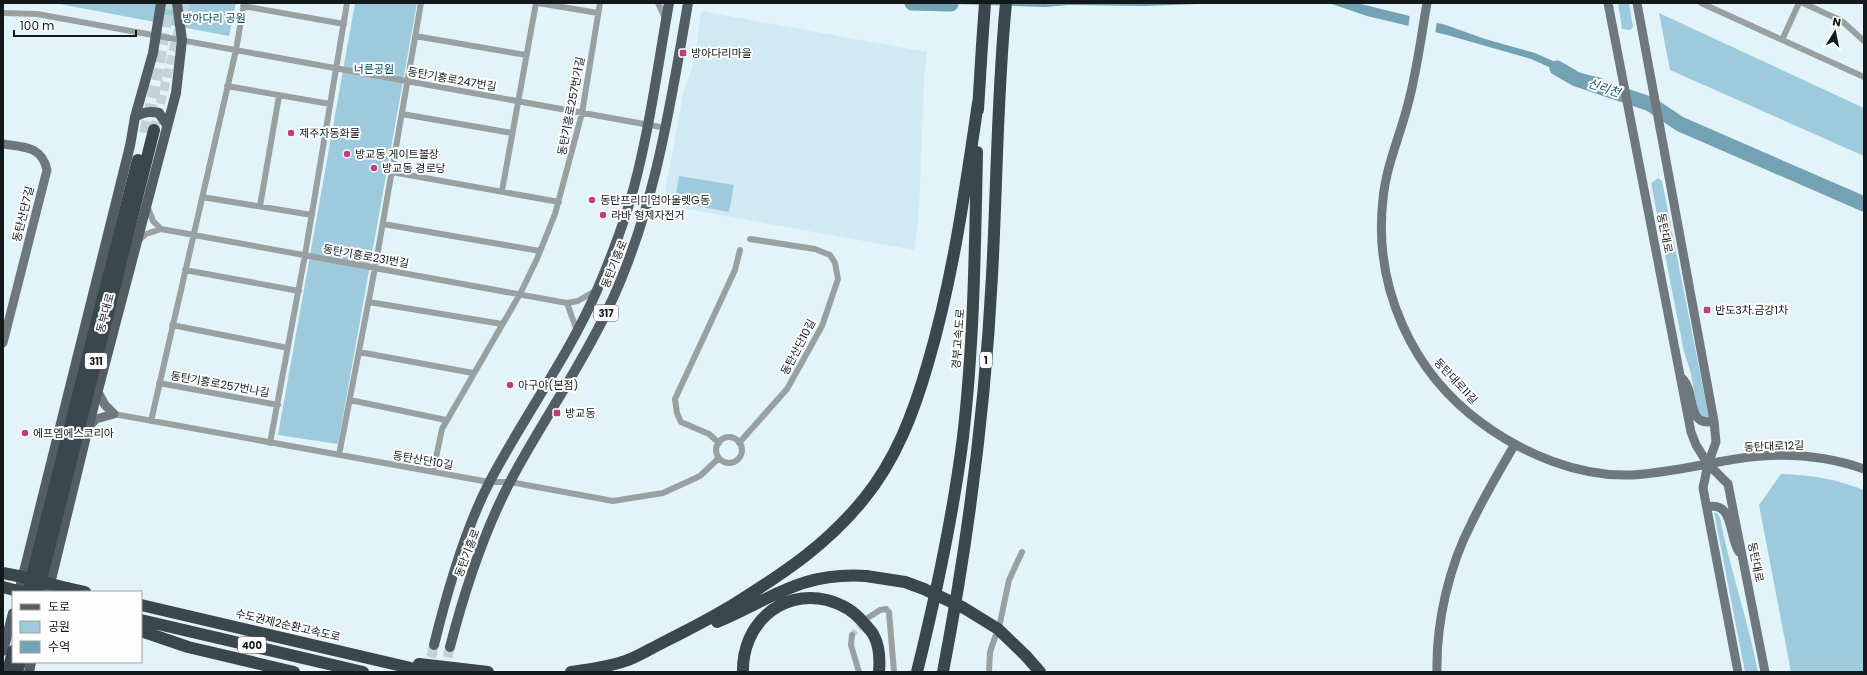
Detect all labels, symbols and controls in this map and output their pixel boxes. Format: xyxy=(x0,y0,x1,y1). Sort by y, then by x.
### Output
park label: 방아다리 공원 xyxy=(182,10,246,26)
scale bar xyxy=(14,12,136,38)
north arrow xyxy=(1815,12,1855,52)
text: N xyxy=(1831,14,1842,31)
text: 100 m xyxy=(20,17,54,34)
place label: 방아다리마을 xyxy=(691,45,752,61)
marker: 방아다리마을 xyxy=(678,48,688,58)
street label: 동탄기흥로257번가길 xyxy=(554,55,588,157)
park label: 너른공원 xyxy=(354,61,394,77)
street label: 동탄기흥로247번길 xyxy=(406,63,498,95)
water label: 신리천 xyxy=(1586,74,1624,102)
place label: 제주자동화물 xyxy=(299,125,360,141)
marker: 제주자동화물 xyxy=(286,128,296,138)
place label: 방교동 게이트볼장 xyxy=(355,146,439,162)
marker: 방교동 게이트볼장 xyxy=(342,149,352,159)
place label: 방교동 경로당 xyxy=(382,160,446,176)
marker: 방교동 경로당 xyxy=(369,163,379,173)
street label: 동탄산단7길 xyxy=(8,185,38,243)
place label: 동탄프리미엄아울렛G동 xyxy=(600,192,710,208)
marker: 동탄프리미엄아울렛G동 xyxy=(587,195,597,205)
place label: 라바 형제자전거 xyxy=(611,207,685,223)
marker: 라바 형제자전거 xyxy=(598,210,608,220)
street label: 동탄대로 xyxy=(1653,212,1677,254)
street label: 동탄기흥로 xyxy=(597,238,631,290)
street label: 동탄기흥로231번길 xyxy=(322,241,410,271)
street label: 동부대로 xyxy=(92,291,118,335)
place label: 반도3차.금강1차 xyxy=(1715,302,1788,318)
road number: 317 xyxy=(594,305,618,321)
marker: 반도3차.금강1차 xyxy=(1702,305,1712,315)
street label: 경부고속도로 xyxy=(948,308,968,370)
street label: 동탄산단10길 xyxy=(777,316,819,378)
road number: 1 xyxy=(980,352,992,368)
road number: 311 xyxy=(85,353,107,369)
street label: 동탄대로11길 xyxy=(1430,354,1482,408)
street label: 동탄기흥로257번나길 xyxy=(169,367,271,401)
place label: 아구야(본점) xyxy=(518,377,579,393)
marker: 아구야(본점) xyxy=(505,380,515,390)
place label: 방교동 xyxy=(565,405,595,421)
marker: 방교동 xyxy=(552,408,562,418)
place label: 에프엠에스코리아 xyxy=(33,425,114,441)
marker: 에프엠에스코리아 xyxy=(20,428,30,438)
street label: 동탄대로12길 xyxy=(1744,437,1804,455)
street label: 동탄산단10길 xyxy=(392,447,454,473)
street label: 동탄기흥로 xyxy=(450,527,484,579)
street label: 동탄대로 xyxy=(1744,541,1768,583)
legend xyxy=(12,591,142,663)
text: 도로 xyxy=(48,598,70,615)
street label: 수도권제2순환고속도로 xyxy=(234,605,342,645)
text: 공원 xyxy=(48,618,70,635)
road number: 400 xyxy=(238,637,266,653)
text: 수역 xyxy=(48,638,70,655)

